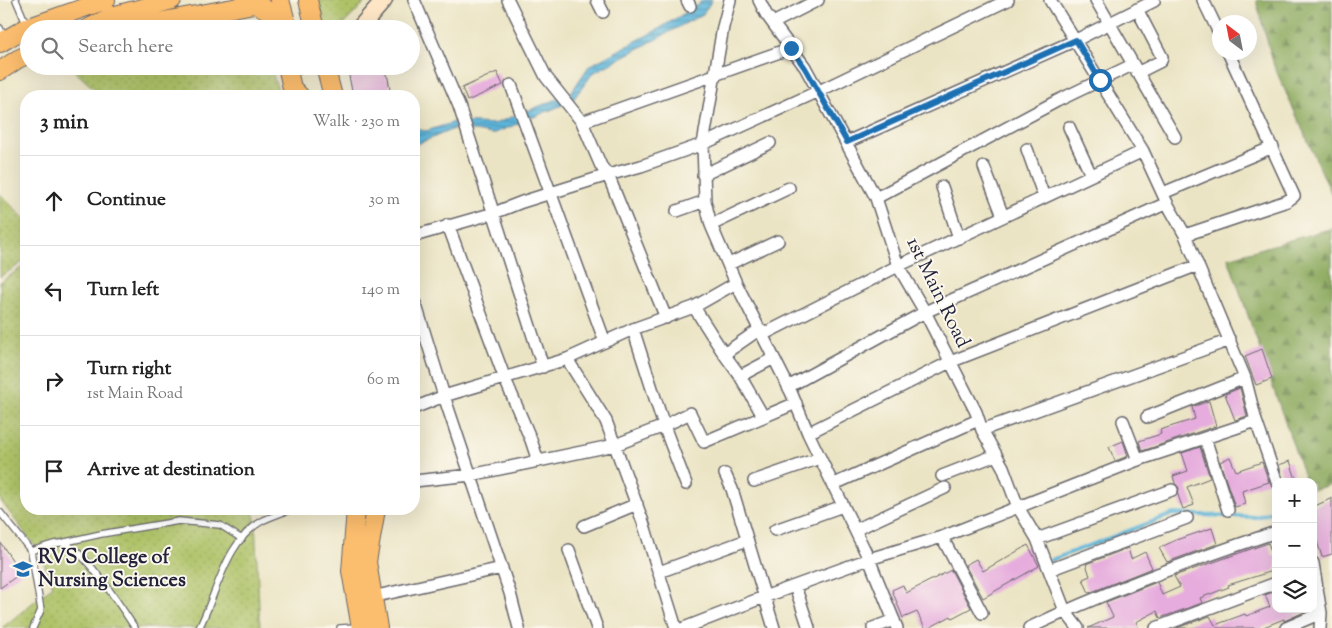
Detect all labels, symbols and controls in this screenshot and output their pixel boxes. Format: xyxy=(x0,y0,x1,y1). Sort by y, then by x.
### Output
north arrow xyxy=(1212,15,1257,60)
search box xyxy=(20,20,420,75)
icon: search xyxy=(38,34,66,62)
text: Search here xyxy=(78,34,173,61)
route end xyxy=(780,37,803,60)
route start xyxy=(1089,69,1112,92)
text: 3 min xyxy=(40,108,89,138)
text: Walk · 230 m xyxy=(313,111,400,134)
icon: ahead xyxy=(40,187,68,215)
text: Continue xyxy=(87,187,166,214)
text: 30 m xyxy=(369,189,400,212)
street label: 1st Main Road xyxy=(898,233,976,353)
icon: left xyxy=(40,277,68,305)
text: Turn left xyxy=(87,277,159,304)
text: 140 m xyxy=(362,279,400,302)
text: Turn right xyxy=(87,356,171,383)
icon: right xyxy=(40,367,68,395)
text: 60 m xyxy=(367,369,400,392)
text: 1st Main Road xyxy=(87,383,183,406)
icon: arrive xyxy=(40,457,68,485)
text: Arrive at destination xyxy=(87,457,255,484)
map controls xyxy=(1272,478,1317,613)
button: + xyxy=(1272,478,1317,523)
button: − xyxy=(1272,523,1317,568)
place label: RVS College of Nursing Sciences xyxy=(38,544,186,596)
school or university icon: RVS College of Nursing Sciences xyxy=(12,558,34,580)
button: layers xyxy=(1272,568,1317,613)

